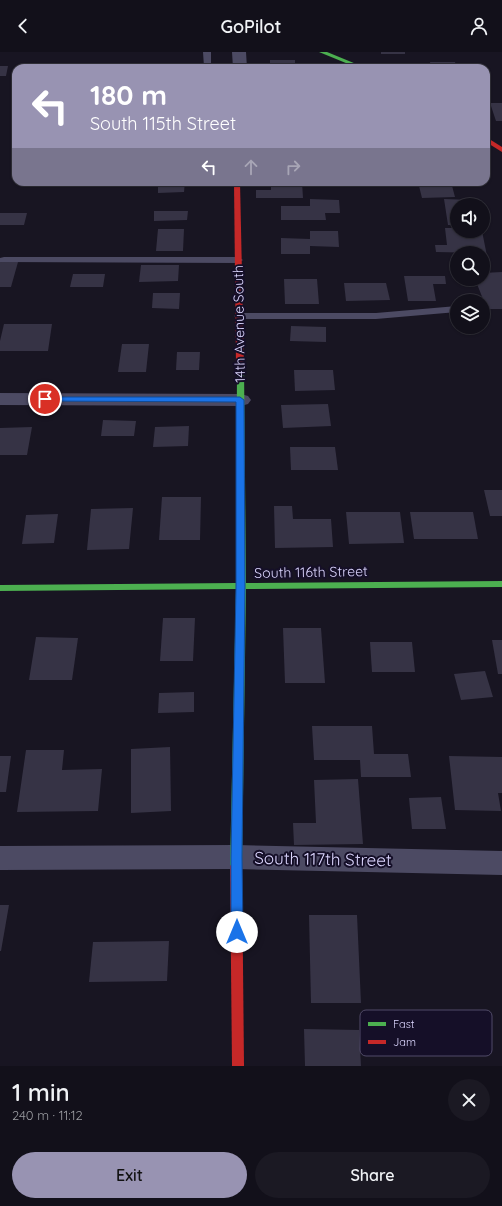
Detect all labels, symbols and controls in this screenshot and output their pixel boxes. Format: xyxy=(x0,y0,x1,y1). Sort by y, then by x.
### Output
icon: back xyxy=(12,15,34,37)
text: GoPilot xyxy=(220,15,282,38)
icon: person xyxy=(468,15,490,37)
text: 180 m xyxy=(90,77,167,112)
icon: left xyxy=(24,80,76,132)
text: South 115th Street xyxy=(90,112,236,135)
icon: left xyxy=(198,156,220,178)
icon: ahead xyxy=(240,156,262,178)
icon: right xyxy=(282,156,304,178)
map controls xyxy=(450,198,490,334)
button: sound xyxy=(450,198,490,238)
button: search xyxy=(450,246,490,286)
street label: 14th Avenue South xyxy=(229,265,249,383)
button: layers xyxy=(450,294,490,334)
pin xyxy=(28,382,62,416)
icon: arrive xyxy=(34,388,56,410)
street label: South 116th Street xyxy=(254,562,368,582)
street label: South 117th Street xyxy=(254,847,392,870)
position arrow xyxy=(216,911,258,953)
legend xyxy=(360,1010,492,1056)
text: Fast xyxy=(393,1017,415,1031)
text: Jam xyxy=(393,1035,416,1049)
text: 1 min xyxy=(12,1077,70,1107)
button: close xyxy=(448,1079,490,1121)
text: 240 m · 11:12 xyxy=(12,1107,83,1123)
button: Exit xyxy=(12,1152,247,1198)
button: Share xyxy=(255,1152,490,1198)

